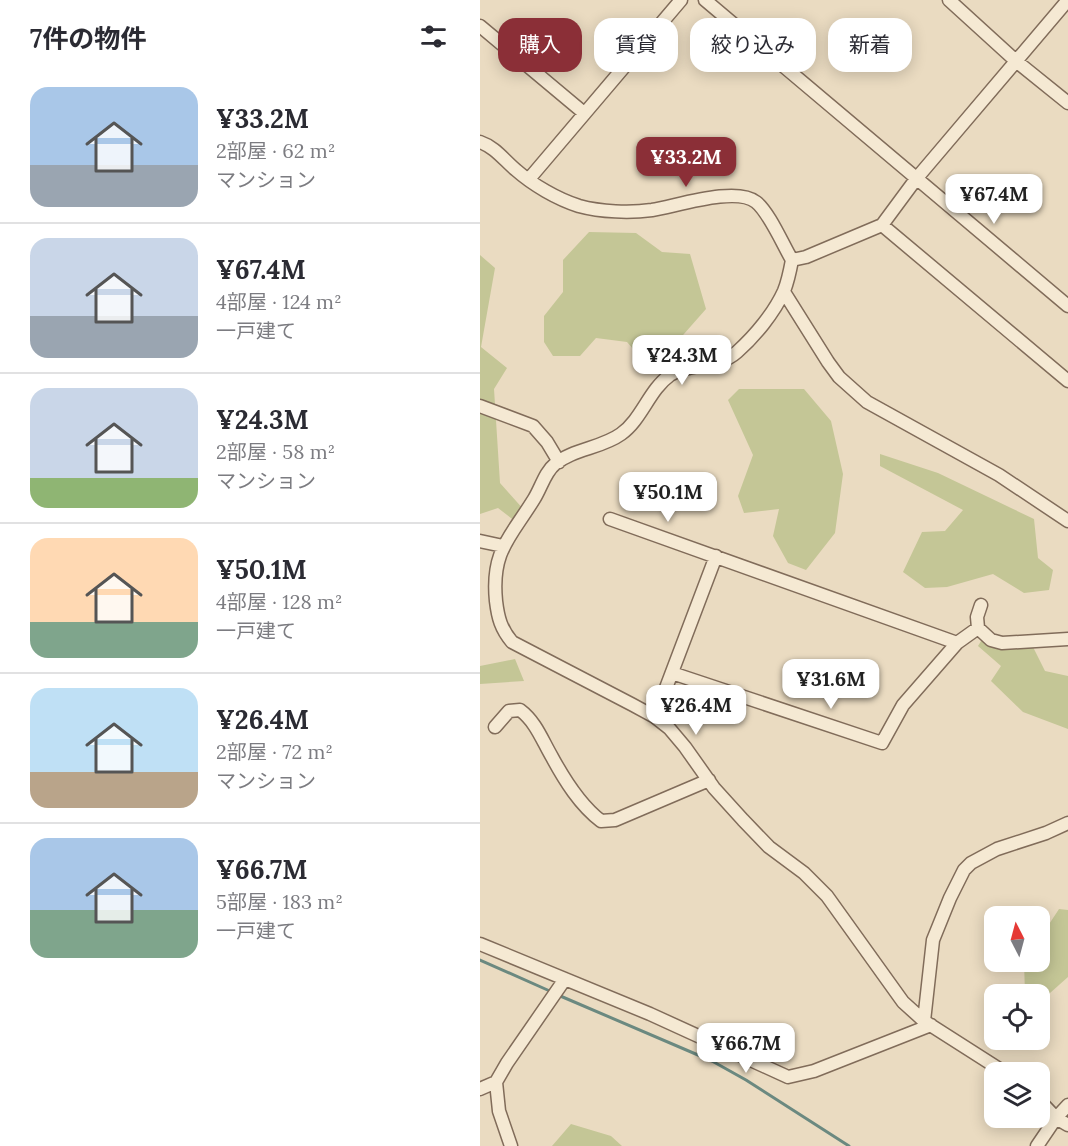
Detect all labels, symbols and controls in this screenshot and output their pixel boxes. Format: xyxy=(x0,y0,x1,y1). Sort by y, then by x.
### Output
chip: 購入 xyxy=(498,18,582,72)
chip: 賃貸 xyxy=(594,18,678,72)
chip: 絞り込み xyxy=(690,18,816,72)
chip: 新着 xyxy=(828,18,912,72)
icon: filters xyxy=(417,20,450,53)
text: 7件の物件 xyxy=(30,22,146,55)
text: ¥33.2M xyxy=(216,102,309,135)
icon: home xyxy=(78,111,150,183)
pin: ¥33.2M xyxy=(637,137,735,188)
text: 2部屋 · 62 m² xyxy=(216,138,335,163)
text: ¥33.2M xyxy=(650,144,722,169)
text: マンション xyxy=(216,167,316,192)
pin: ¥67.4M xyxy=(945,174,1043,225)
text: ¥67.4M xyxy=(959,181,1029,206)
text: ¥67.4M xyxy=(216,253,306,286)
icon: home xyxy=(78,262,150,334)
text: 4部屋 · 124 m² xyxy=(216,289,342,314)
text: 一戸建て xyxy=(216,318,296,343)
pin: ¥24.3M xyxy=(633,335,731,386)
text: ¥24.3M xyxy=(646,342,718,367)
text: ¥24.3M xyxy=(216,403,309,436)
icon: home xyxy=(78,412,150,484)
text: 2部屋 · 58 m² xyxy=(216,439,335,464)
text: マンション xyxy=(216,468,316,493)
pin: ¥50.1M xyxy=(619,472,717,523)
text: ¥50.1M xyxy=(633,479,703,504)
text: ¥50.1M xyxy=(216,553,307,586)
icon: home xyxy=(78,562,150,634)
text: 4部屋 · 128 m² xyxy=(216,589,342,614)
text: 一戸建て xyxy=(216,618,296,643)
pin: ¥31.6M xyxy=(782,659,880,710)
text: ¥31.6M xyxy=(796,666,866,691)
pin: ¥26.4M xyxy=(647,685,745,736)
text: ¥26.4M xyxy=(660,692,732,717)
text: ¥26.4M xyxy=(216,703,309,736)
icon: home xyxy=(78,712,150,784)
text: 2部屋 · 72 m² xyxy=(216,739,333,764)
text: マンション xyxy=(216,768,316,793)
text: ¥66.7M xyxy=(216,853,307,886)
icon: home xyxy=(78,862,150,934)
text: 5部屋 · 183 m² xyxy=(216,889,343,914)
north arrow xyxy=(984,906,1050,972)
map controls xyxy=(984,906,1050,1128)
text: 一戸建て xyxy=(216,918,296,943)
button: locate xyxy=(984,984,1050,1050)
pin: ¥66.7M xyxy=(697,1023,795,1074)
text: ¥66.7M xyxy=(711,1030,781,1055)
button: layers xyxy=(984,1062,1050,1128)

